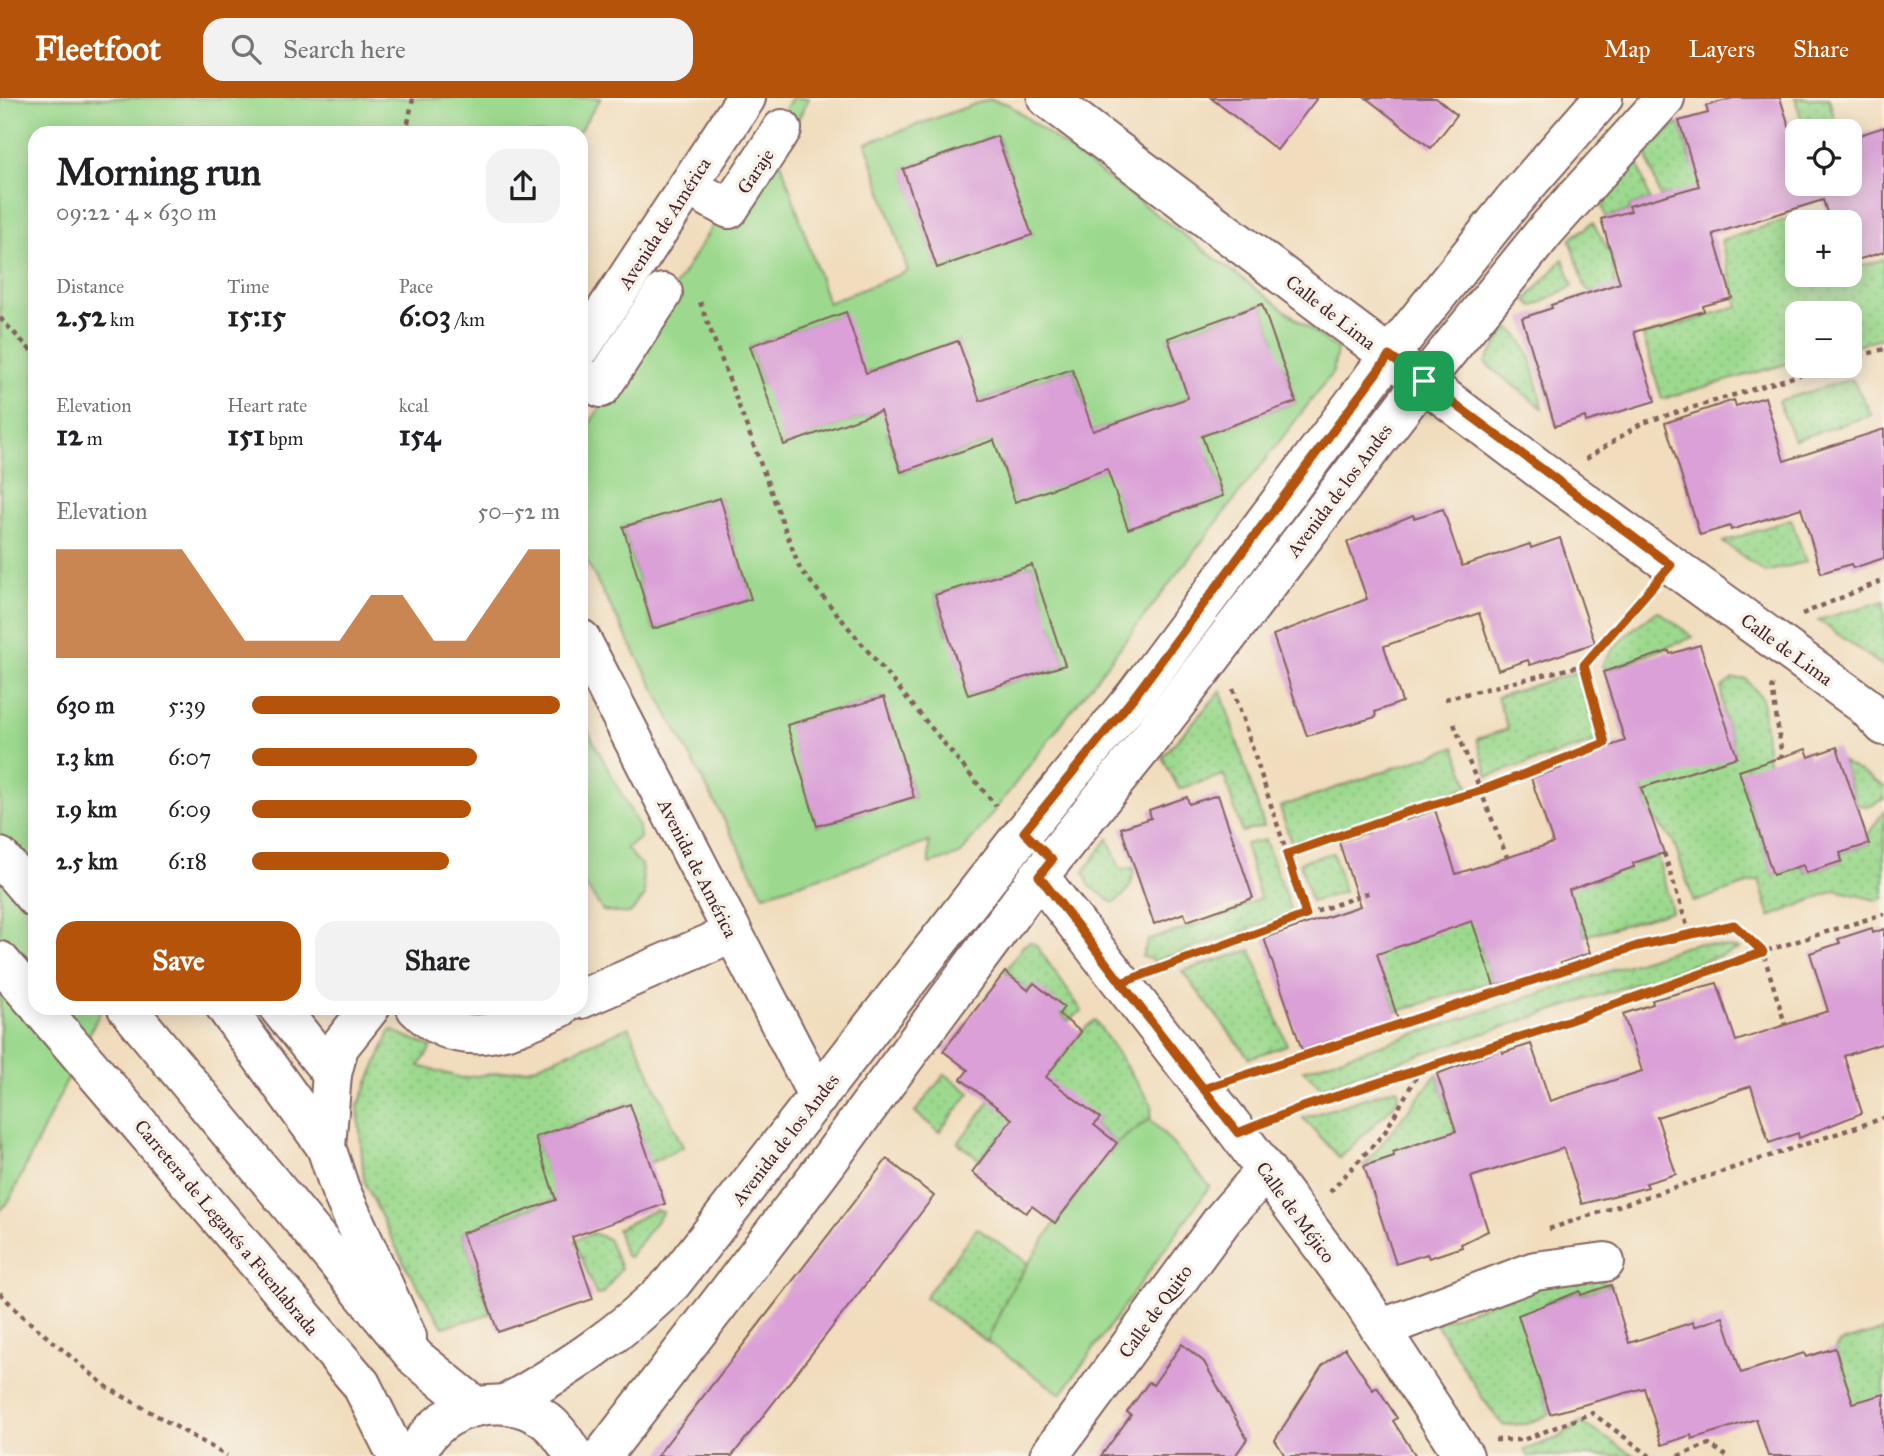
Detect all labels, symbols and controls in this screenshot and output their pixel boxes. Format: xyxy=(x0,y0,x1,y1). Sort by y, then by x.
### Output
search box xyxy=(203,18,693,81)
text: Fleetfoot xyxy=(35,29,161,69)
icon: search xyxy=(227,30,265,68)
text: Search here xyxy=(283,33,406,65)
text: Map xyxy=(1604,34,1651,64)
text: Layers xyxy=(1689,34,1755,64)
text: Share xyxy=(1793,34,1849,64)
map controls xyxy=(1785,119,1862,378)
button: locate xyxy=(1785,119,1862,196)
street label: Garaje xyxy=(732,144,779,198)
text: Morning run xyxy=(56,149,261,195)
button: share xyxy=(486,149,560,223)
street label: Avenida de América xyxy=(613,152,716,294)
text: 09:22 · 4 × 630 m xyxy=(56,198,217,226)
button: + xyxy=(1785,210,1862,287)
street label: Calle de Lima xyxy=(1281,270,1381,355)
text: Distance xyxy=(56,275,124,298)
text: Time xyxy=(227,275,269,298)
text: Pace xyxy=(399,275,433,298)
text: 2.52 xyxy=(56,298,106,334)
text: 15:15 xyxy=(227,298,286,334)
text: 6:03 xyxy=(399,298,451,334)
button: − xyxy=(1785,301,1862,378)
text: km xyxy=(106,308,135,331)
text: /km xyxy=(451,308,485,331)
pin xyxy=(1394,351,1454,411)
icon: arrive xyxy=(1405,362,1443,400)
text: Elevation xyxy=(56,394,131,417)
text: Heart rate xyxy=(227,394,307,417)
text: kcal xyxy=(399,394,429,417)
text: 12 xyxy=(56,417,83,453)
text: 151 xyxy=(227,417,265,453)
text: 154 xyxy=(399,417,440,453)
street label: Avenida de los Andes xyxy=(1281,419,1397,562)
text: m xyxy=(83,427,103,450)
text: bpm xyxy=(265,427,303,450)
text: Elevation xyxy=(56,497,147,525)
text: 50–52 m xyxy=(478,497,560,525)
street label: Calle de Lima xyxy=(1736,608,1838,691)
text: 630 m xyxy=(56,691,115,719)
text: 5:39 xyxy=(168,691,206,719)
text: 1.3 km xyxy=(56,743,114,771)
text: 6:07 xyxy=(168,743,211,771)
street label: Avenida de América xyxy=(652,794,743,942)
text: 1.9 km xyxy=(56,795,117,823)
text: 6:09 xyxy=(168,795,211,823)
text: 2.5 km xyxy=(56,847,118,875)
text: 6:18 xyxy=(168,847,207,875)
button: Save xyxy=(56,921,301,1001)
button: Share xyxy=(315,921,560,1001)
street label: Avenida de los Andes xyxy=(726,1069,844,1211)
street label: Carretera de Leganés a Fuenlabrada xyxy=(129,1115,324,1341)
street label: Calle de Méjico xyxy=(1251,1157,1340,1268)
street label: Calle de Quito xyxy=(1114,1260,1197,1362)

